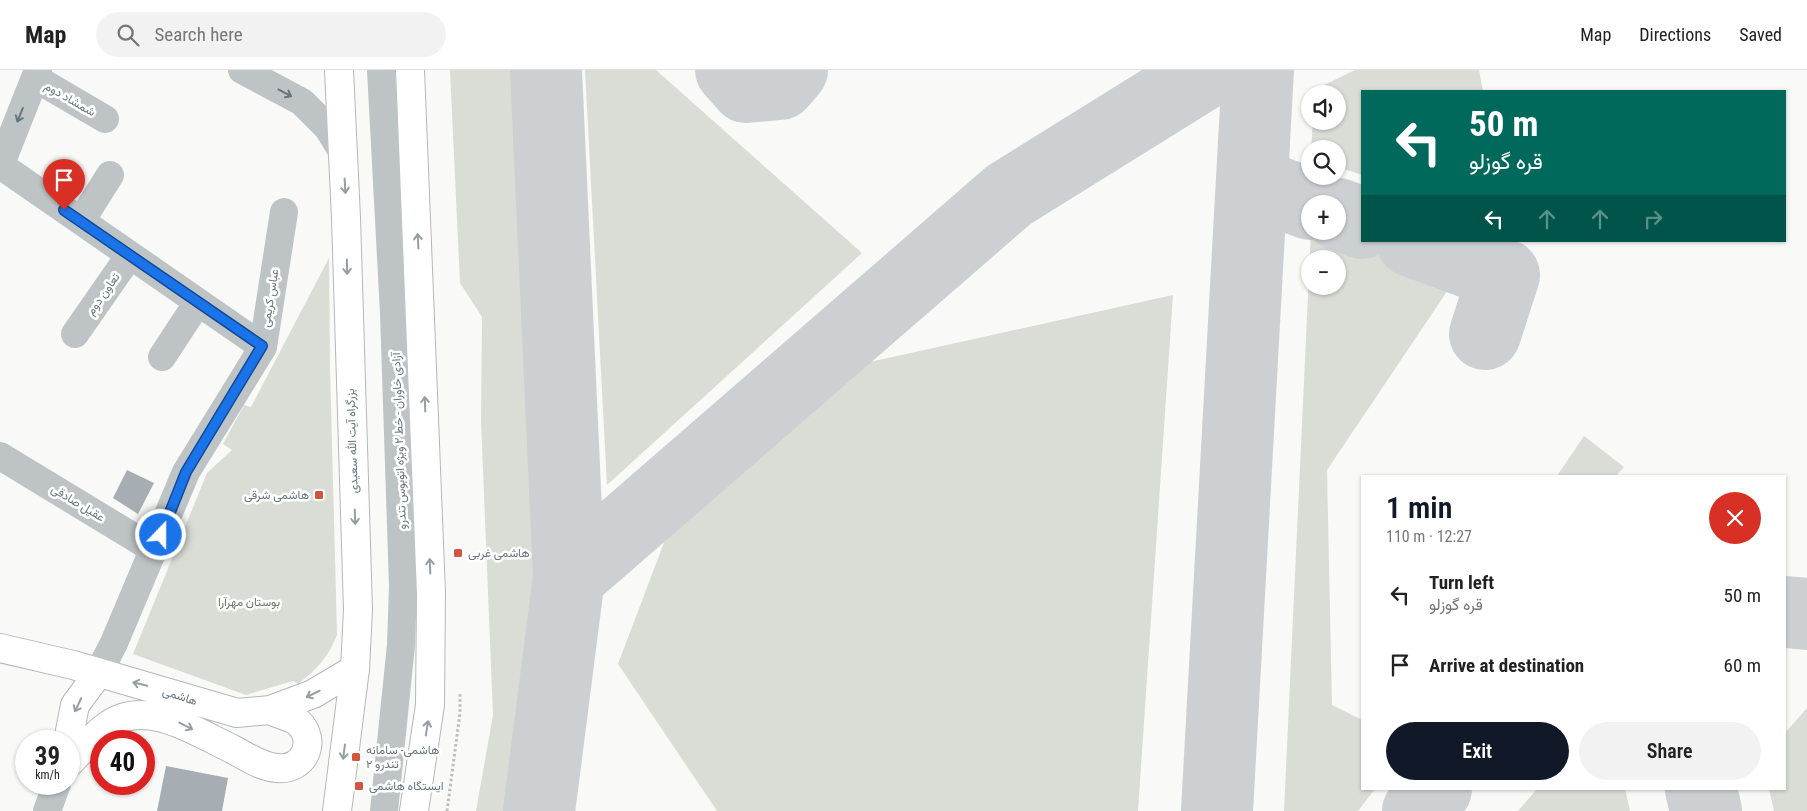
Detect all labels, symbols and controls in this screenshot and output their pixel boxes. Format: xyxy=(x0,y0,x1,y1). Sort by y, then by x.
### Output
search box xyxy=(96,12,446,57)
text: Map xyxy=(25,21,66,49)
icon: search xyxy=(114,21,142,49)
text: Search here xyxy=(154,23,243,46)
text: Map xyxy=(1580,24,1611,45)
text: Directions xyxy=(1639,24,1711,45)
text: Saved xyxy=(1739,24,1782,45)
street label: شمشاد دوم xyxy=(42,79,98,120)
map controls xyxy=(1301,85,1346,295)
button: sound xyxy=(1301,85,1346,130)
one-way arrow xyxy=(277,88,292,98)
text: 50 m xyxy=(1469,104,1538,145)
one-way arrow xyxy=(15,107,24,123)
icon: left xyxy=(1386,110,1451,175)
button: search xyxy=(1301,140,1346,185)
text: قره گوزلو xyxy=(1469,149,1543,174)
pin xyxy=(43,159,85,210)
icon: arrive xyxy=(50,166,78,194)
one-way arrow xyxy=(340,178,349,194)
button: + xyxy=(1301,195,1346,240)
icon: left xyxy=(1480,205,1508,233)
icon: ahead xyxy=(1533,205,1561,233)
icon: ahead xyxy=(1586,205,1614,233)
icon: right xyxy=(1639,205,1667,233)
one-way arrow xyxy=(413,233,423,250)
button: − xyxy=(1301,250,1346,295)
one-way arrow xyxy=(343,259,352,275)
street label: عباس کریمی xyxy=(258,268,283,328)
street label: تعاون دوم xyxy=(83,270,124,318)
street label: آزادی خاوران - خط ۲ ویژه اتوبوس تندرو xyxy=(389,351,410,530)
street label: بزرگراه آیت الله سعیدی xyxy=(343,388,362,494)
one-way arrow xyxy=(420,396,430,412)
street label: عقیل صادقی xyxy=(48,482,107,525)
place label: هاشمی شرقی xyxy=(244,488,309,503)
marker: هاشمی شرقی xyxy=(313,489,325,501)
text: 1 min xyxy=(1386,490,1452,525)
button: close xyxy=(1709,492,1761,544)
position arrow xyxy=(134,508,186,560)
one-way arrow xyxy=(351,509,360,525)
text: 110 m · 12:27 xyxy=(1386,527,1472,546)
place label: هاشمی غربی xyxy=(468,546,530,561)
marker: هاشمی غربی xyxy=(452,547,464,559)
one-way arrow xyxy=(426,558,435,574)
text: Turn left xyxy=(1429,571,1494,594)
icon: left xyxy=(1386,581,1414,609)
text: 50 m xyxy=(1724,584,1761,607)
park label: بوستان مهرآرا xyxy=(218,595,280,610)
text: قره گوزلو xyxy=(1429,595,1483,614)
icon: arrive xyxy=(1386,651,1414,679)
text: Arrive at destination xyxy=(1429,654,1584,677)
text: 60 m xyxy=(1724,654,1761,677)
one-way arrow xyxy=(133,679,149,688)
street label: هاشمی xyxy=(161,684,199,709)
one-way arrow xyxy=(306,689,321,699)
one-way arrow xyxy=(72,697,82,712)
one-way arrow xyxy=(178,721,193,731)
one-way arrow xyxy=(422,721,432,737)
button: Exit xyxy=(1386,722,1569,780)
button: Share xyxy=(1579,722,1761,780)
speed limit sign: 40 xyxy=(90,730,155,795)
text: 39 xyxy=(35,742,60,771)
place label: هاشمی- سامانه ۲ تندرو xyxy=(366,743,439,772)
one-way arrow xyxy=(339,744,349,760)
marker: هاشمی- سامانه ۲ تندرو xyxy=(350,751,362,763)
text: km/h xyxy=(35,768,60,782)
place label: ایستگاه هاشمی xyxy=(369,779,444,794)
marker: ایستگاه هاشمی xyxy=(353,780,365,792)

